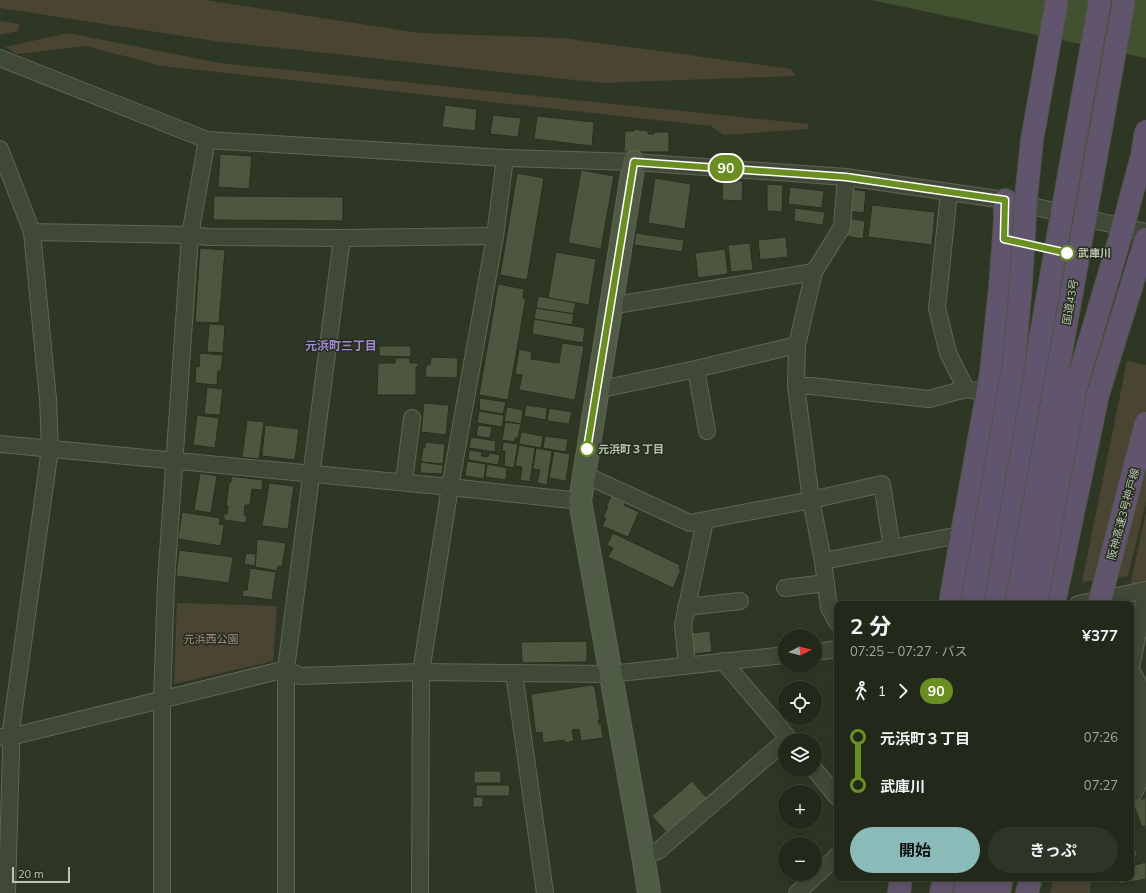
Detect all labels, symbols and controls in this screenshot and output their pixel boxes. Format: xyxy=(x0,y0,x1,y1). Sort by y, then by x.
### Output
line badge: 90 xyxy=(708,155,744,181)
text: 90 xyxy=(718,159,734,177)
marker: 武庫川 xyxy=(1059,245,1075,261)
place label: 武庫川 xyxy=(1078,246,1111,260)
street label: 国道43号 xyxy=(1059,278,1081,326)
district label: 元浜町三丁目 xyxy=(305,338,377,353)
marker: 元浜町３丁目 xyxy=(579,441,595,457)
place label: 元浜町３丁目 xyxy=(598,442,664,456)
street label: 阪神高速3号神戸線 xyxy=(1104,466,1142,562)
text: 2 分 xyxy=(850,612,891,640)
text: ¥377 xyxy=(1082,626,1118,645)
north arrow xyxy=(778,629,822,673)
map controls xyxy=(778,629,822,881)
park label: 元浜西公園 xyxy=(184,632,239,646)
text: 07:25 – 07:27 · バス xyxy=(850,643,967,659)
icon: walk xyxy=(850,680,872,702)
icon: forward xyxy=(892,680,914,702)
button: locate xyxy=(778,681,822,725)
text: 90 xyxy=(928,682,945,700)
text: 1 xyxy=(878,683,886,699)
text: 元浜町３丁目 xyxy=(880,729,970,748)
text: 07:26 xyxy=(1084,729,1118,745)
button: layers xyxy=(778,733,822,777)
text: 武庫川 xyxy=(880,777,925,796)
text: 07:27 xyxy=(1084,777,1118,793)
button: + xyxy=(778,785,822,829)
button: 開始 xyxy=(850,827,980,873)
button: きっぷ xyxy=(988,827,1118,873)
button: − xyxy=(778,837,822,881)
scale bar xyxy=(12,865,70,884)
text: 20 m xyxy=(18,867,44,881)

